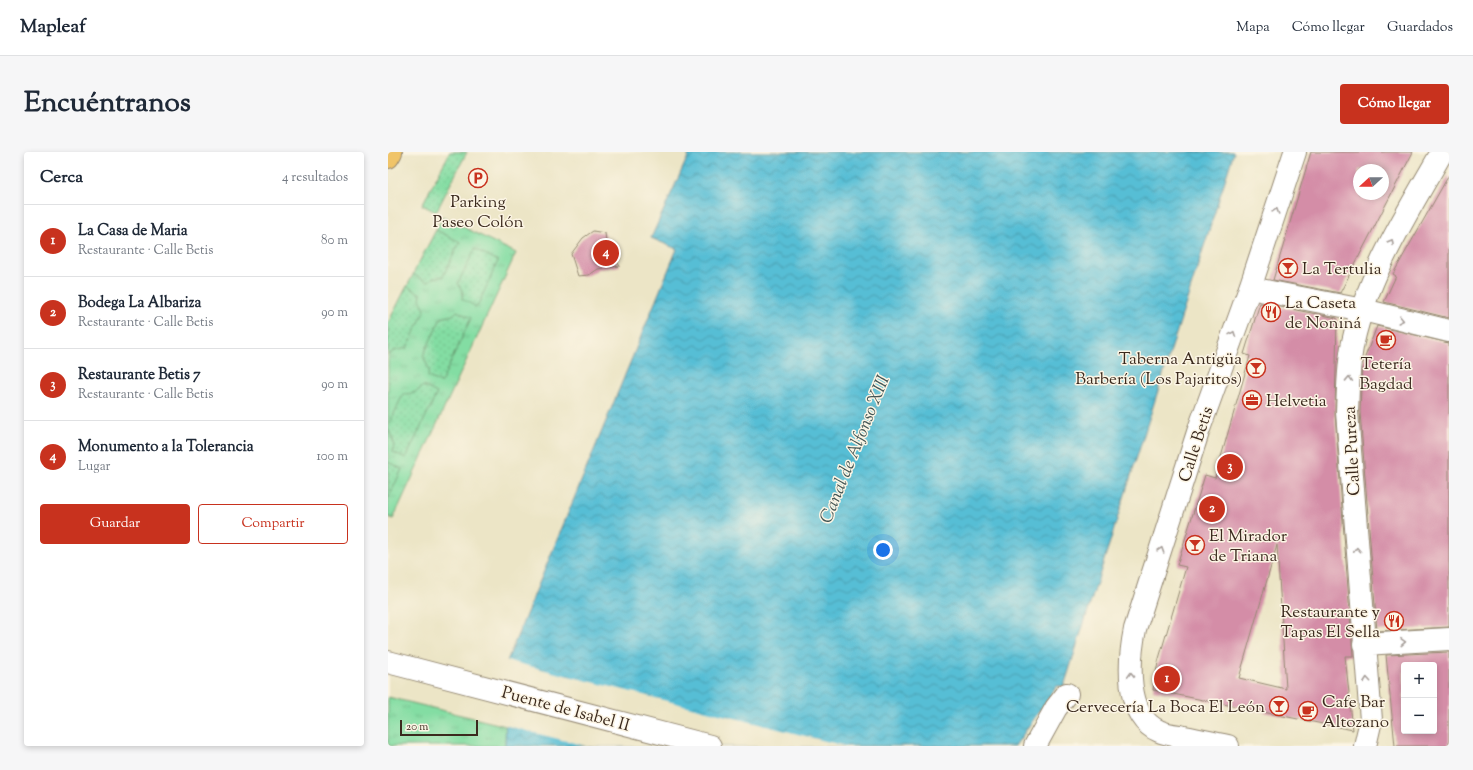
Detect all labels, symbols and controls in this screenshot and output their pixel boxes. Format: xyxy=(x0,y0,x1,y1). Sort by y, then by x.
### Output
text: Mapleaf xyxy=(20,14,86,41)
text: Mapa xyxy=(1236,18,1270,38)
text: Cómo llegar xyxy=(1292,18,1365,38)
text: Guardados xyxy=(1387,18,1453,38)
text: Encuéntranos xyxy=(24,84,191,124)
button: Cómo llegar xyxy=(1340,84,1449,124)
north arrow xyxy=(1353,164,1389,200)
text: Cerca xyxy=(40,166,83,190)
parking icon: Parking Paseo Colón xyxy=(467,167,489,189)
text: 4 resultados xyxy=(282,169,348,187)
place label: Parking Paseo Colón xyxy=(432,191,524,235)
one-way arrow xyxy=(1271,207,1279,214)
text: La Casa de Maria xyxy=(78,221,188,242)
text: 1 xyxy=(51,232,55,250)
text: 80 m xyxy=(321,232,348,250)
pin: 4 xyxy=(593,238,619,268)
one-way arrow xyxy=(1387,239,1394,246)
text: Restaurante · Calle Betis xyxy=(78,242,213,260)
bar icon: La Tertulia xyxy=(1277,257,1299,279)
place label: La Tertulia xyxy=(1302,258,1382,282)
place label: La Caseta de Noniná xyxy=(1285,292,1362,336)
text: Bodega La Albariza xyxy=(78,293,201,314)
restaurant icon: La Caseta de Noniná xyxy=(1260,301,1282,323)
text: 2 xyxy=(50,304,56,322)
text: 90 m xyxy=(321,304,348,322)
text: Restaurante · Calle Betis xyxy=(78,314,213,332)
one-way arrow xyxy=(1397,315,1404,324)
cafe icon: Tetería Bagdad xyxy=(1375,329,1397,351)
one-way arrow xyxy=(1229,330,1237,337)
place label: Taberna Antigüa Barbería (Los Pajaritos) xyxy=(1075,348,1242,392)
place label: Tetería Bagdad xyxy=(1359,353,1413,397)
bar icon: Taberna Antigüa Barbería (Los Pajaritos) xyxy=(1245,357,1267,379)
text: Restaurante Betis 7 xyxy=(78,365,201,386)
water label: Canal de Alfonso XIII xyxy=(814,372,897,528)
text: 3 xyxy=(50,376,56,394)
text: 90 m xyxy=(321,376,348,394)
one-way arrow xyxy=(1344,376,1353,382)
text: Restaurante · Calle Betis xyxy=(78,386,213,404)
office icon: Helvetia xyxy=(1241,389,1263,411)
place label: Helvetia xyxy=(1266,390,1327,414)
street label: Calle Betis xyxy=(1173,404,1220,485)
street label: Calle Pureza xyxy=(1339,405,1367,496)
text: Monumento a la Tolerancia xyxy=(78,437,254,458)
text: 4 xyxy=(50,448,56,466)
text: 100 m xyxy=(316,448,348,466)
pin: 3 xyxy=(1217,452,1243,482)
text: Lugar xyxy=(78,458,110,476)
pin: 2 xyxy=(1199,494,1225,524)
button: Guardar xyxy=(40,504,190,544)
button: Compartir xyxy=(198,504,348,544)
place label: El Mirador de Triana xyxy=(1209,525,1288,569)
bar icon: El Mirador de Triana xyxy=(1184,534,1206,556)
your location xyxy=(873,540,893,560)
one-way arrow xyxy=(1156,546,1165,553)
one-way arrow xyxy=(1353,547,1362,553)
place label: Restaurante y Tapas El Sella xyxy=(1280,601,1381,645)
restaurant icon: Restaurante y Tapas El Sella xyxy=(1383,610,1405,632)
one-way arrow xyxy=(1400,637,1406,646)
map controls xyxy=(1401,662,1437,734)
button: + xyxy=(1401,662,1437,698)
pin: 1 xyxy=(1154,664,1180,694)
one-way arrow xyxy=(1127,672,1135,678)
one-way arrow xyxy=(1363,677,1372,683)
street label: Puente de Isabel II xyxy=(499,681,633,739)
place label: Cafe Bar Altozano xyxy=(1322,691,1389,735)
bar icon: Cervecería La Boca El León xyxy=(1268,695,1290,717)
place label: Cervecería La Boca El León xyxy=(1066,696,1265,720)
button: − xyxy=(1401,698,1437,734)
cafe icon: Cafe Bar Altozano xyxy=(1297,700,1319,722)
scale bar xyxy=(400,718,478,737)
text: 20 m xyxy=(406,719,428,735)

